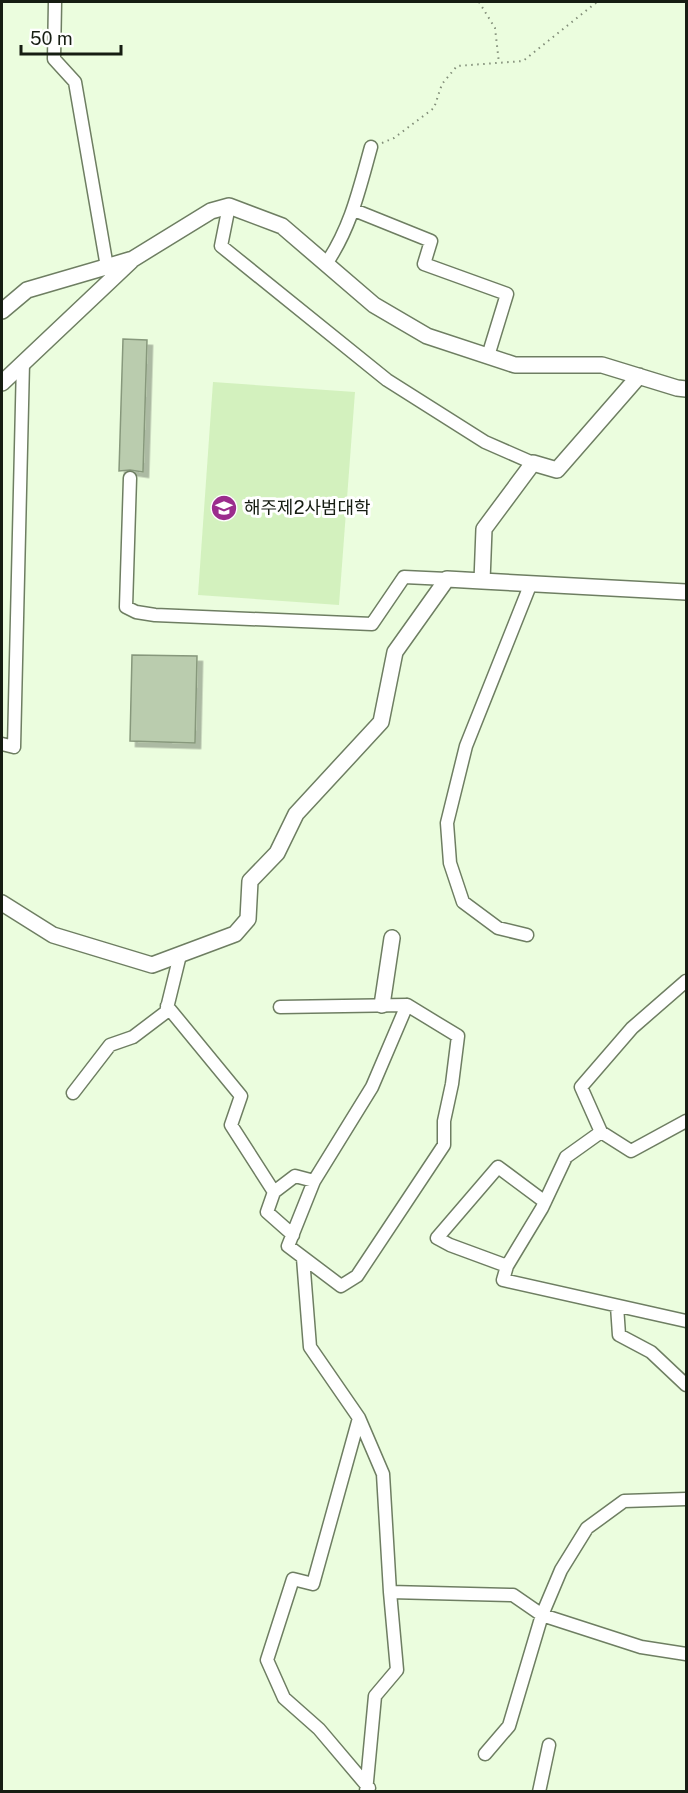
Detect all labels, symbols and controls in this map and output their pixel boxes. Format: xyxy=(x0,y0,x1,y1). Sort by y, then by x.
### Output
scale bar xyxy=(21,18,122,56)
text: 50 m xyxy=(30,28,73,49)
school or university icon: 해주제2사범대학 xyxy=(209,493,239,523)
place label: 해주제2사범대학 xyxy=(244,497,371,518)

